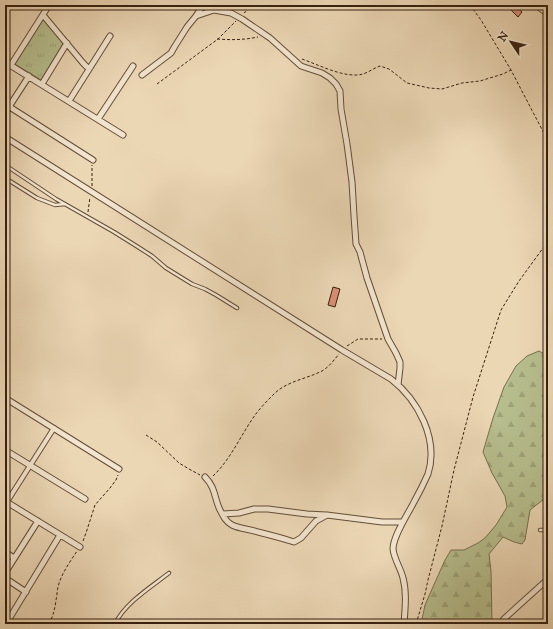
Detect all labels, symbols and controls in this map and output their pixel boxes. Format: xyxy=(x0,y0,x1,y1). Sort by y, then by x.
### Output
north arrow xyxy=(491,22,531,62)
text: N xyxy=(495,28,512,44)

